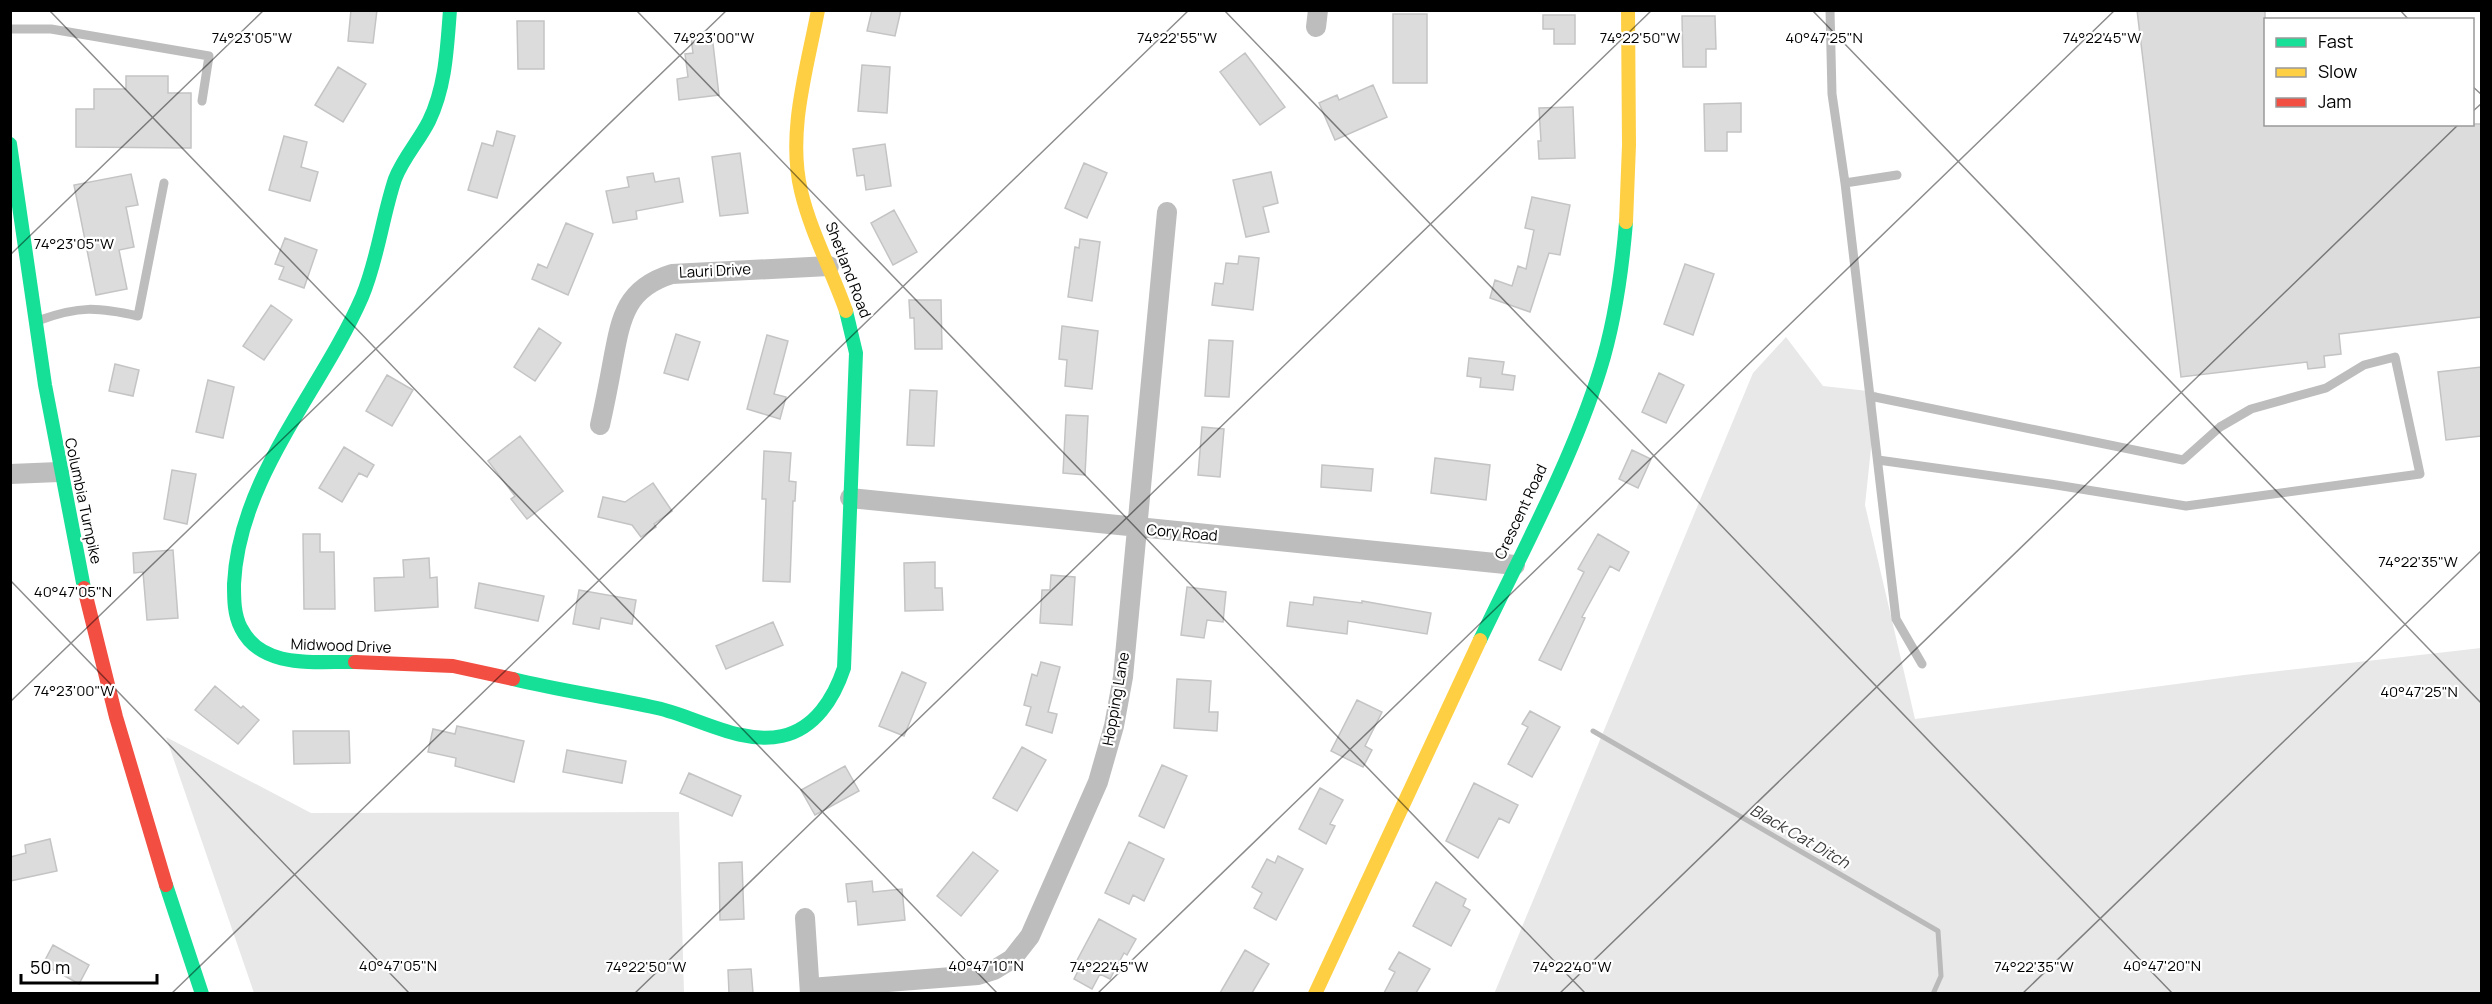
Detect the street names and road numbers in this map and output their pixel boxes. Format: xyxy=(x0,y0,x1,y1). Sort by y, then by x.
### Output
street label: Shetland Road xyxy=(821,219,876,321)
street label: Lauri Drive xyxy=(679,258,752,283)
street label: Columbia Turnpike xyxy=(60,436,107,566)
street label: Crescent Road xyxy=(1489,461,1552,563)
street label: Cory Road xyxy=(1146,519,1219,546)
street label: Midwood Drive xyxy=(290,633,392,658)
street label: Hopping Lane xyxy=(1097,650,1134,747)

